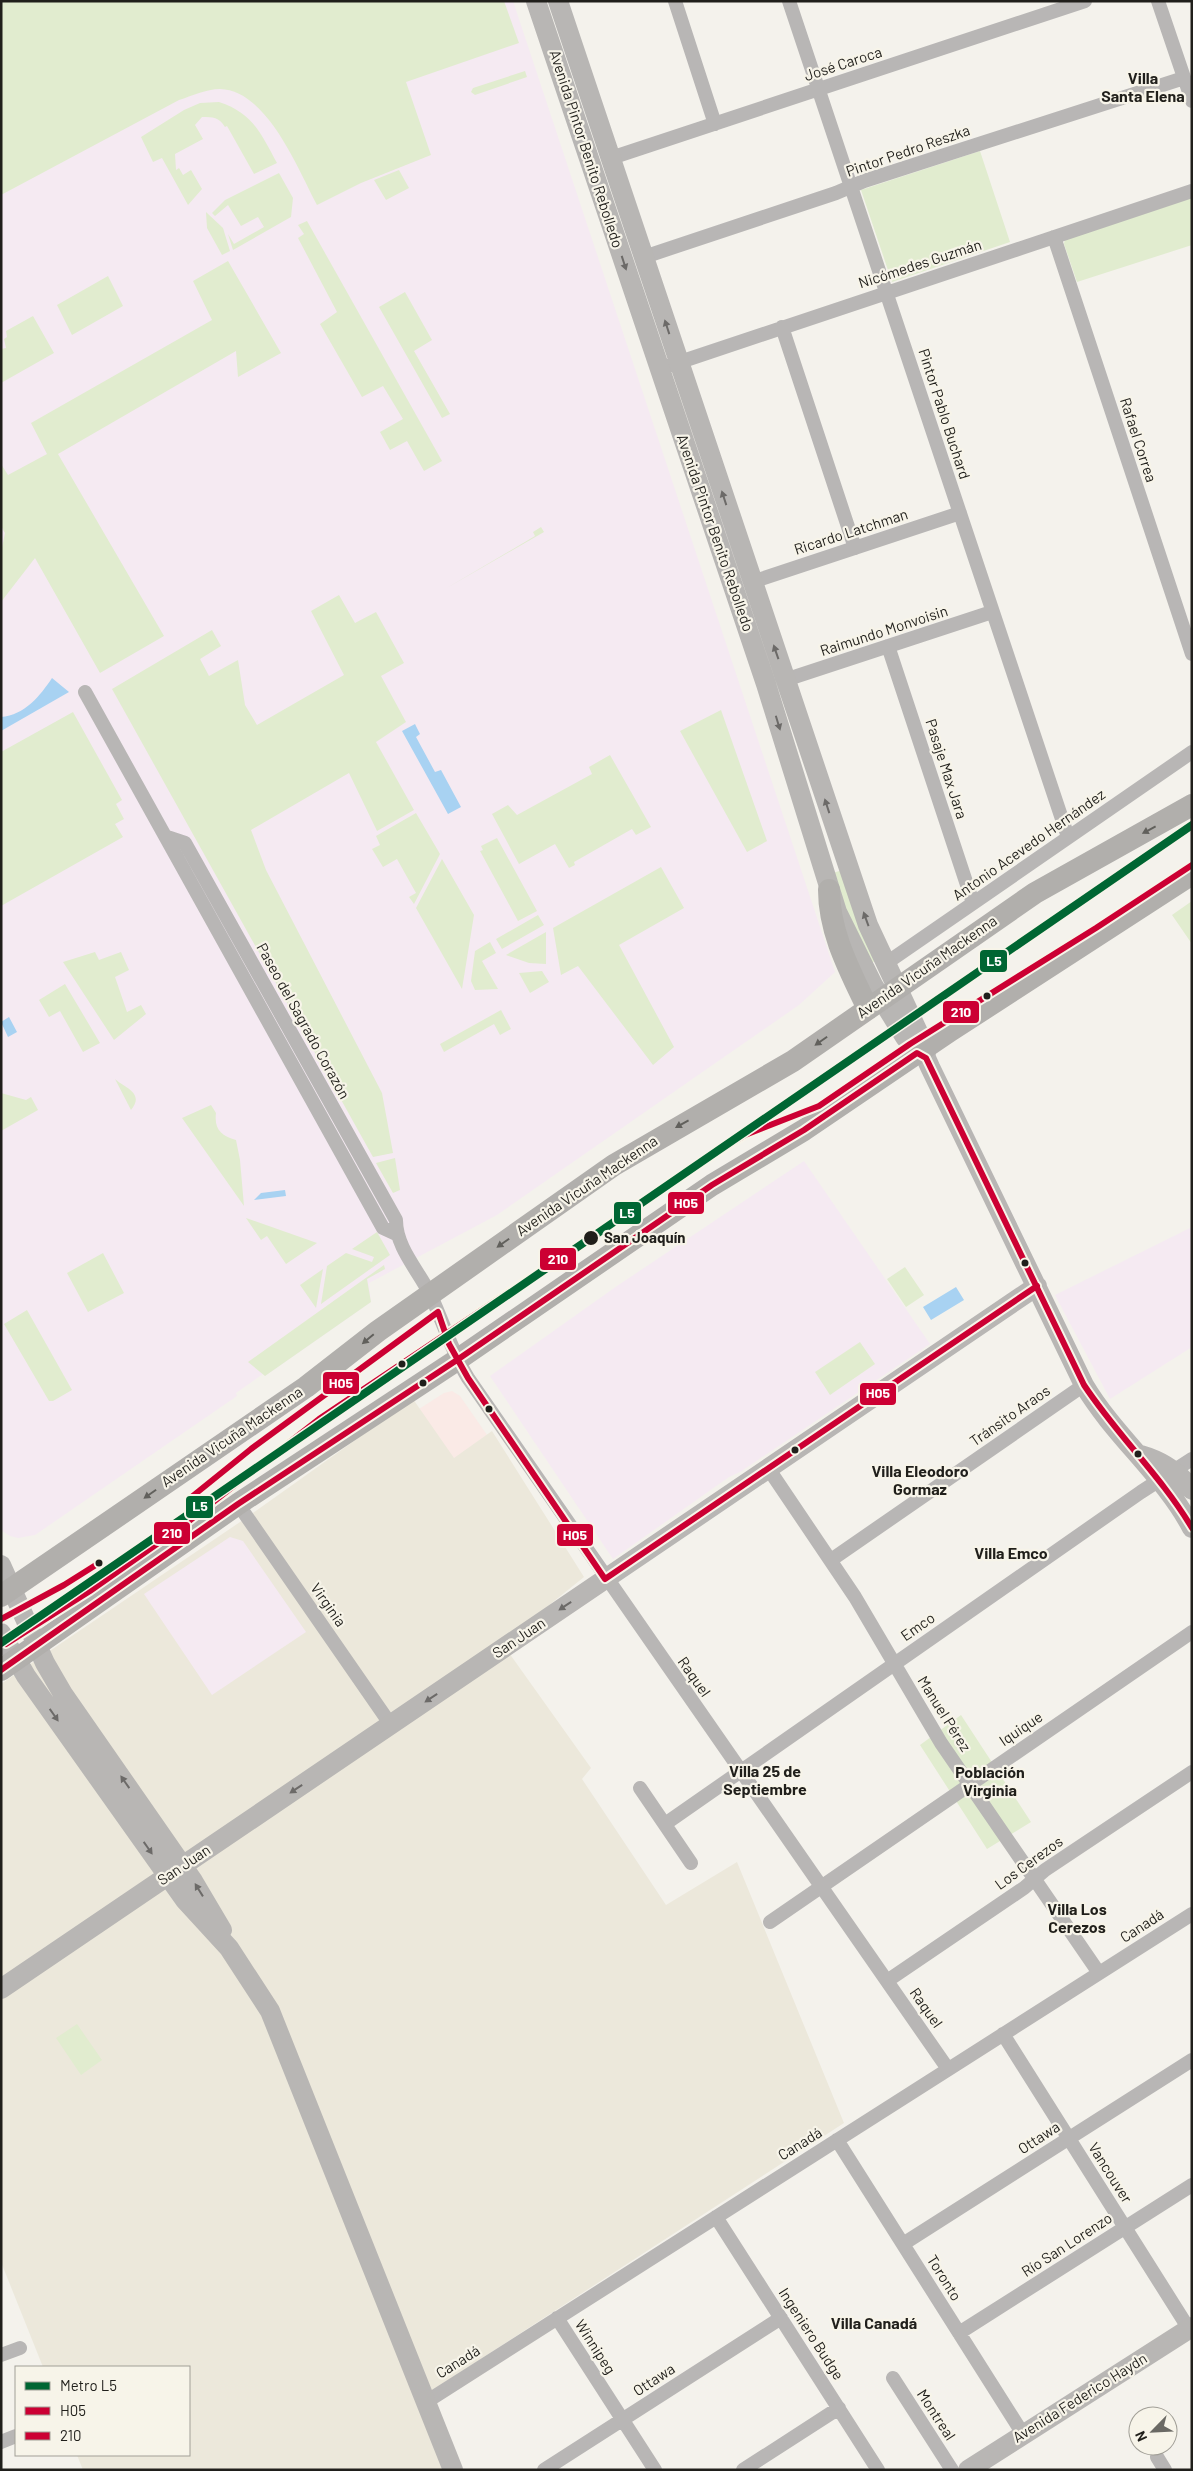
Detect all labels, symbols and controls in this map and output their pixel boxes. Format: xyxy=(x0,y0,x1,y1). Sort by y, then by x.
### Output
street label: José Caroca xyxy=(802,42,884,84)
street label: Avenida Pintor Benito Rebolledo xyxy=(546,47,628,250)
district label: Villa Santa Elena xyxy=(1101,68,1185,105)
street label: Pintor Pedro Reszka xyxy=(843,120,972,180)
street label: Nicómedes Guzmán xyxy=(856,235,984,291)
one-way arrow xyxy=(621,256,628,271)
one-way arrow xyxy=(663,319,671,334)
street label: Pintor Pablo Buchard xyxy=(915,346,975,481)
street label: Rafael Correa xyxy=(1117,395,1161,484)
street label: Avenida Pintor Benito Rebolledo xyxy=(674,432,758,634)
one-way arrow xyxy=(719,490,727,505)
street label: Ricardo Latchman xyxy=(792,504,910,558)
street label: Raimundo Monvoisin xyxy=(818,601,950,659)
one-way arrow xyxy=(771,644,779,659)
one-way arrow xyxy=(775,716,783,731)
street label: Pasaje Max Jara xyxy=(922,716,972,821)
street label: Antonio Acevedo Hernández xyxy=(949,784,1108,904)
one-way arrow xyxy=(823,798,831,813)
one-way arrow xyxy=(1143,825,1156,834)
street label: Avenida Vicuña Mackenna xyxy=(853,911,1000,1021)
one-way arrow xyxy=(862,911,870,926)
street label: Paseo del Sagrado Corazón xyxy=(253,939,354,1102)
line badge: L5 xyxy=(979,949,1008,973)
text: L5 xyxy=(986,952,1002,969)
unlabelled marker xyxy=(982,991,992,1001)
line badge: 210 xyxy=(942,1000,980,1024)
text: 210 xyxy=(951,1003,971,1020)
one-way arrow xyxy=(815,1036,828,1046)
one-way arrow xyxy=(676,1120,689,1129)
street label: Avenida Vicuña Mackenna xyxy=(512,1131,661,1239)
line badge: H05 xyxy=(667,1191,705,1215)
text: H05 xyxy=(674,1194,699,1211)
line badge: L5 xyxy=(613,1201,642,1225)
text: L5 xyxy=(619,1204,635,1221)
place label: San Joaquín xyxy=(604,1228,685,1246)
marker: San Joaquín xyxy=(582,1229,600,1247)
one-way arrow xyxy=(496,1238,510,1248)
line badge: 210 xyxy=(539,1247,577,1271)
text: 210 xyxy=(548,1250,568,1267)
unlabelled marker xyxy=(1020,1258,1030,1268)
one-way arrow xyxy=(362,1333,375,1344)
unlabelled marker xyxy=(397,1359,407,1369)
line badge: H05 xyxy=(322,1371,360,1395)
text: H05 xyxy=(329,1374,354,1391)
unlabelled marker xyxy=(418,1378,428,1388)
street label: Tránsito Araos xyxy=(966,1381,1053,1449)
street label: Avenida Vicuña Mackenna xyxy=(157,1382,306,1490)
line badge: H05 xyxy=(859,1382,897,1406)
text: H05 xyxy=(866,1384,891,1401)
unlabelled marker xyxy=(484,1404,494,1414)
unlabelled marker xyxy=(790,1445,800,1455)
unlabelled marker xyxy=(1133,1449,1143,1459)
district label: Villa Eleodoro Gormaz xyxy=(871,1461,969,1498)
one-way arrow xyxy=(143,1489,157,1499)
line badge: L5 xyxy=(185,1495,214,1519)
text: L5 xyxy=(192,1497,208,1514)
line badge: 210 xyxy=(153,1521,191,1545)
line badge: H05 xyxy=(556,1523,594,1547)
text: 210 xyxy=(162,1524,182,1541)
text: H05 xyxy=(563,1526,588,1543)
district label: Villa Emco xyxy=(974,1543,1048,1562)
unlabelled marker xyxy=(94,1558,104,1568)
street label: Virginia xyxy=(307,1579,350,1630)
one-way arrow xyxy=(558,1601,572,1611)
street label: Emco xyxy=(897,1608,938,1644)
street label: San Juan xyxy=(489,1613,548,1661)
street label: Raquel xyxy=(675,1653,715,1700)
street label: Manuel Pérez xyxy=(915,1672,975,1755)
one-way arrow xyxy=(424,1693,438,1702)
street label: Iquique xyxy=(995,1707,1046,1749)
one-way arrow xyxy=(49,1709,59,1722)
district label: Villa 25 de Septiembre xyxy=(723,1761,807,1798)
district label: Población Virginia xyxy=(955,1762,1025,1799)
one-way arrow xyxy=(120,1775,130,1789)
one-way arrow xyxy=(289,1784,303,1793)
street label: Los Cerezos xyxy=(991,1832,1066,1893)
street label: San Juan xyxy=(154,1840,213,1888)
one-way arrow xyxy=(143,1841,153,1855)
one-way arrow xyxy=(195,1884,204,1897)
district label: Villa Los Cerezos xyxy=(1047,1899,1107,1936)
street label: Canadá xyxy=(1116,1904,1167,1946)
street label: Raquel xyxy=(907,1984,947,2031)
street label: Ottawa xyxy=(1014,2117,1063,2157)
street label: Canadá xyxy=(774,2123,825,2164)
street label: Vancouver xyxy=(1085,2139,1137,2207)
street label: Río San Lorenzo xyxy=(1018,2208,1115,2280)
street label: Toronto xyxy=(924,2251,966,2304)
street label: Ingeniero Budge xyxy=(775,2284,848,2383)
district label: Villa Canadá xyxy=(831,2313,917,2332)
street label: Winnipeg xyxy=(572,2316,620,2377)
street label: Canadá xyxy=(432,2341,483,2382)
street label: Avenida Federico Haydn xyxy=(1009,2348,1150,2446)
street label: Ottawa xyxy=(629,2359,678,2399)
legend xyxy=(15,2366,190,2456)
text: Metro L5 xyxy=(60,2376,117,2394)
street label: Montreal xyxy=(914,2386,960,2443)
text: H05 xyxy=(60,2401,86,2419)
north arrow xyxy=(1128,2406,1178,2456)
text: 210 xyxy=(60,2426,82,2444)
text: N xyxy=(1131,2429,1150,2444)

